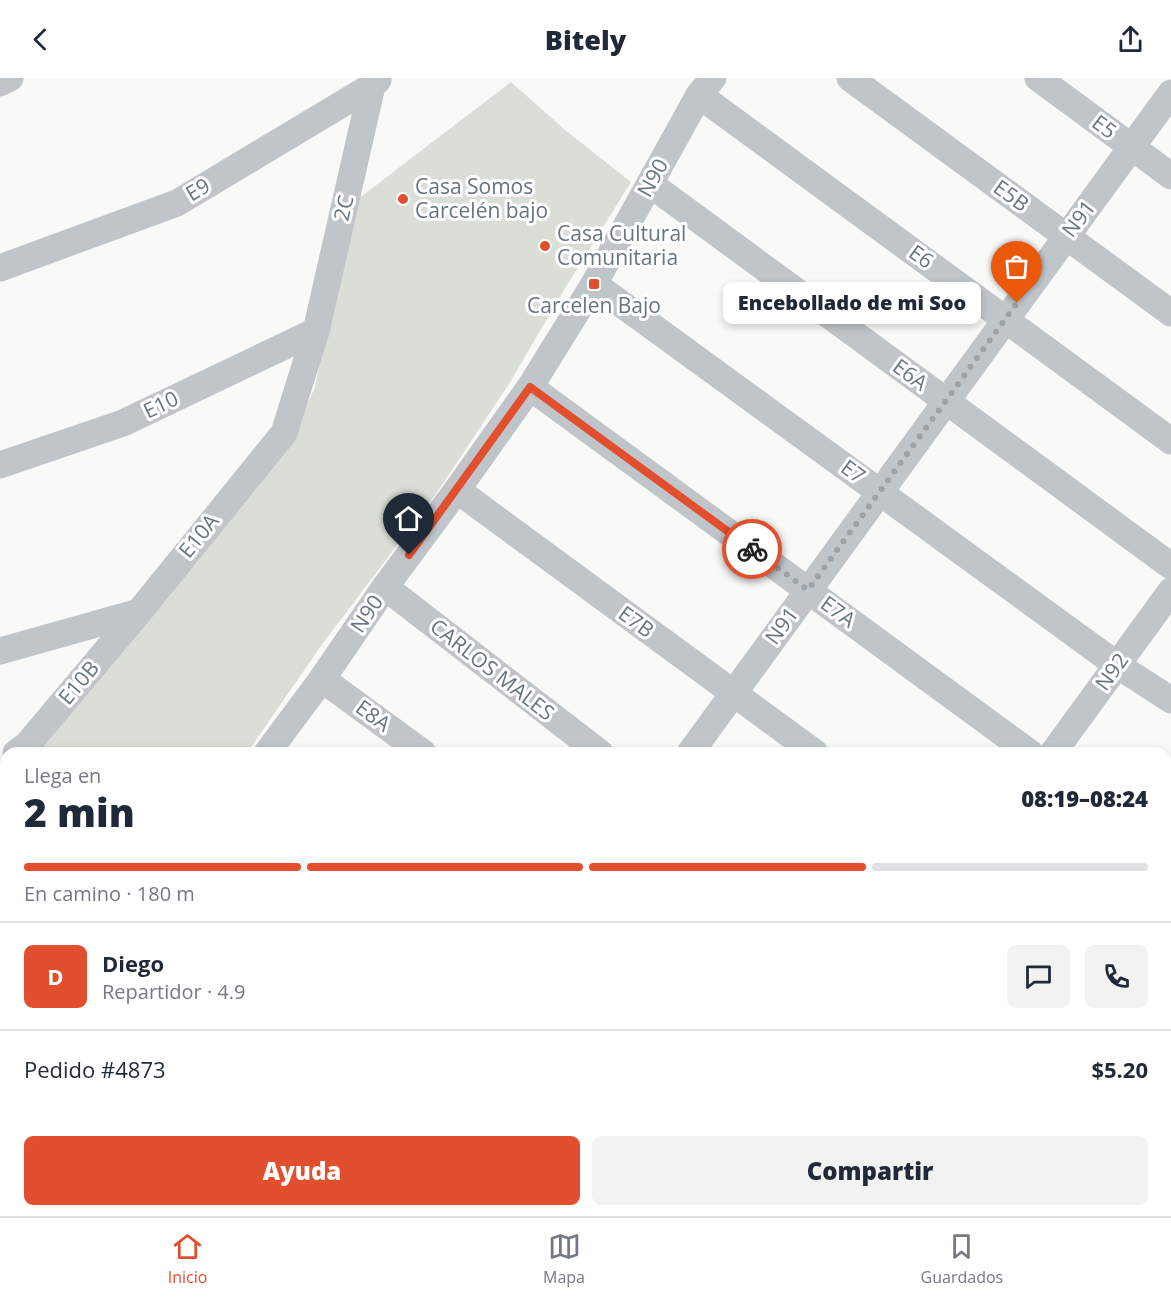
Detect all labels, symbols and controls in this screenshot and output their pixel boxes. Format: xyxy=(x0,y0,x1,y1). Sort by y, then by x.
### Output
text: Bitely xyxy=(545,21,626,58)
icon: back xyxy=(24,23,57,56)
icon: share xyxy=(1114,23,1147,56)
street label: E5 xyxy=(1087,108,1122,145)
street label: N90 xyxy=(630,153,674,202)
street label: E9 xyxy=(180,171,215,207)
place label: Casa Somos Carcelén bajo xyxy=(415,172,548,224)
street label: E5B xyxy=(988,173,1035,217)
street label: 2C xyxy=(327,192,360,223)
marker: Casa Somos Carcelén bajo xyxy=(396,192,410,206)
street label: N91 xyxy=(1055,194,1101,243)
place label: Casa Cultural Comunitaria xyxy=(557,219,686,271)
street label: E6 xyxy=(904,238,939,274)
marker: Casa Cultural Comunitaria xyxy=(538,239,552,253)
pin xyxy=(991,241,1042,303)
icon: bag xyxy=(1000,250,1033,283)
marker: Carcelen Bajo xyxy=(587,277,601,291)
callout: Encebollado de mi Soo xyxy=(723,282,981,324)
text: Encebollado de mi Soo xyxy=(738,289,966,316)
place label: Carcelen Bajo xyxy=(527,291,661,319)
street label: E6A xyxy=(887,352,934,397)
street label: E10 xyxy=(138,384,183,425)
street label: E7 xyxy=(836,453,871,489)
pin xyxy=(383,493,434,555)
icon: home xyxy=(392,502,425,535)
street label: E10A xyxy=(172,507,225,563)
courier xyxy=(722,519,782,579)
icon: bike xyxy=(736,533,769,566)
street label: N90 xyxy=(343,589,389,638)
street label: E7A xyxy=(815,589,862,634)
street label: E7B xyxy=(613,599,660,643)
street label: N91 xyxy=(758,601,804,650)
street label: CARLOS MALES xyxy=(425,612,560,726)
street label: N92 xyxy=(1088,647,1134,696)
street label: E10B xyxy=(52,654,105,710)
street label: E8A xyxy=(350,693,397,738)
text: Llega en xyxy=(24,762,101,789)
text: 08:19–08:24 xyxy=(1021,783,1148,813)
text: 2 min xyxy=(24,785,135,838)
text: En camino · 180 m xyxy=(24,880,195,907)
button: chat xyxy=(1007,945,1070,1008)
button: phone xyxy=(1085,945,1148,1008)
text: Diego xyxy=(102,948,164,978)
text: D xyxy=(47,961,64,991)
text: Repartidor · 4.9 xyxy=(102,978,246,1005)
text: Pedido #4873 xyxy=(24,1054,166,1084)
text: $5.20 xyxy=(1091,1054,1148,1084)
button: Ayuda xyxy=(24,1136,580,1205)
button: Compartir xyxy=(592,1136,1148,1205)
tab: Inicio xyxy=(168,1230,207,1288)
tab: Mapa xyxy=(543,1230,585,1288)
tab: Guardados xyxy=(921,1230,1003,1288)

